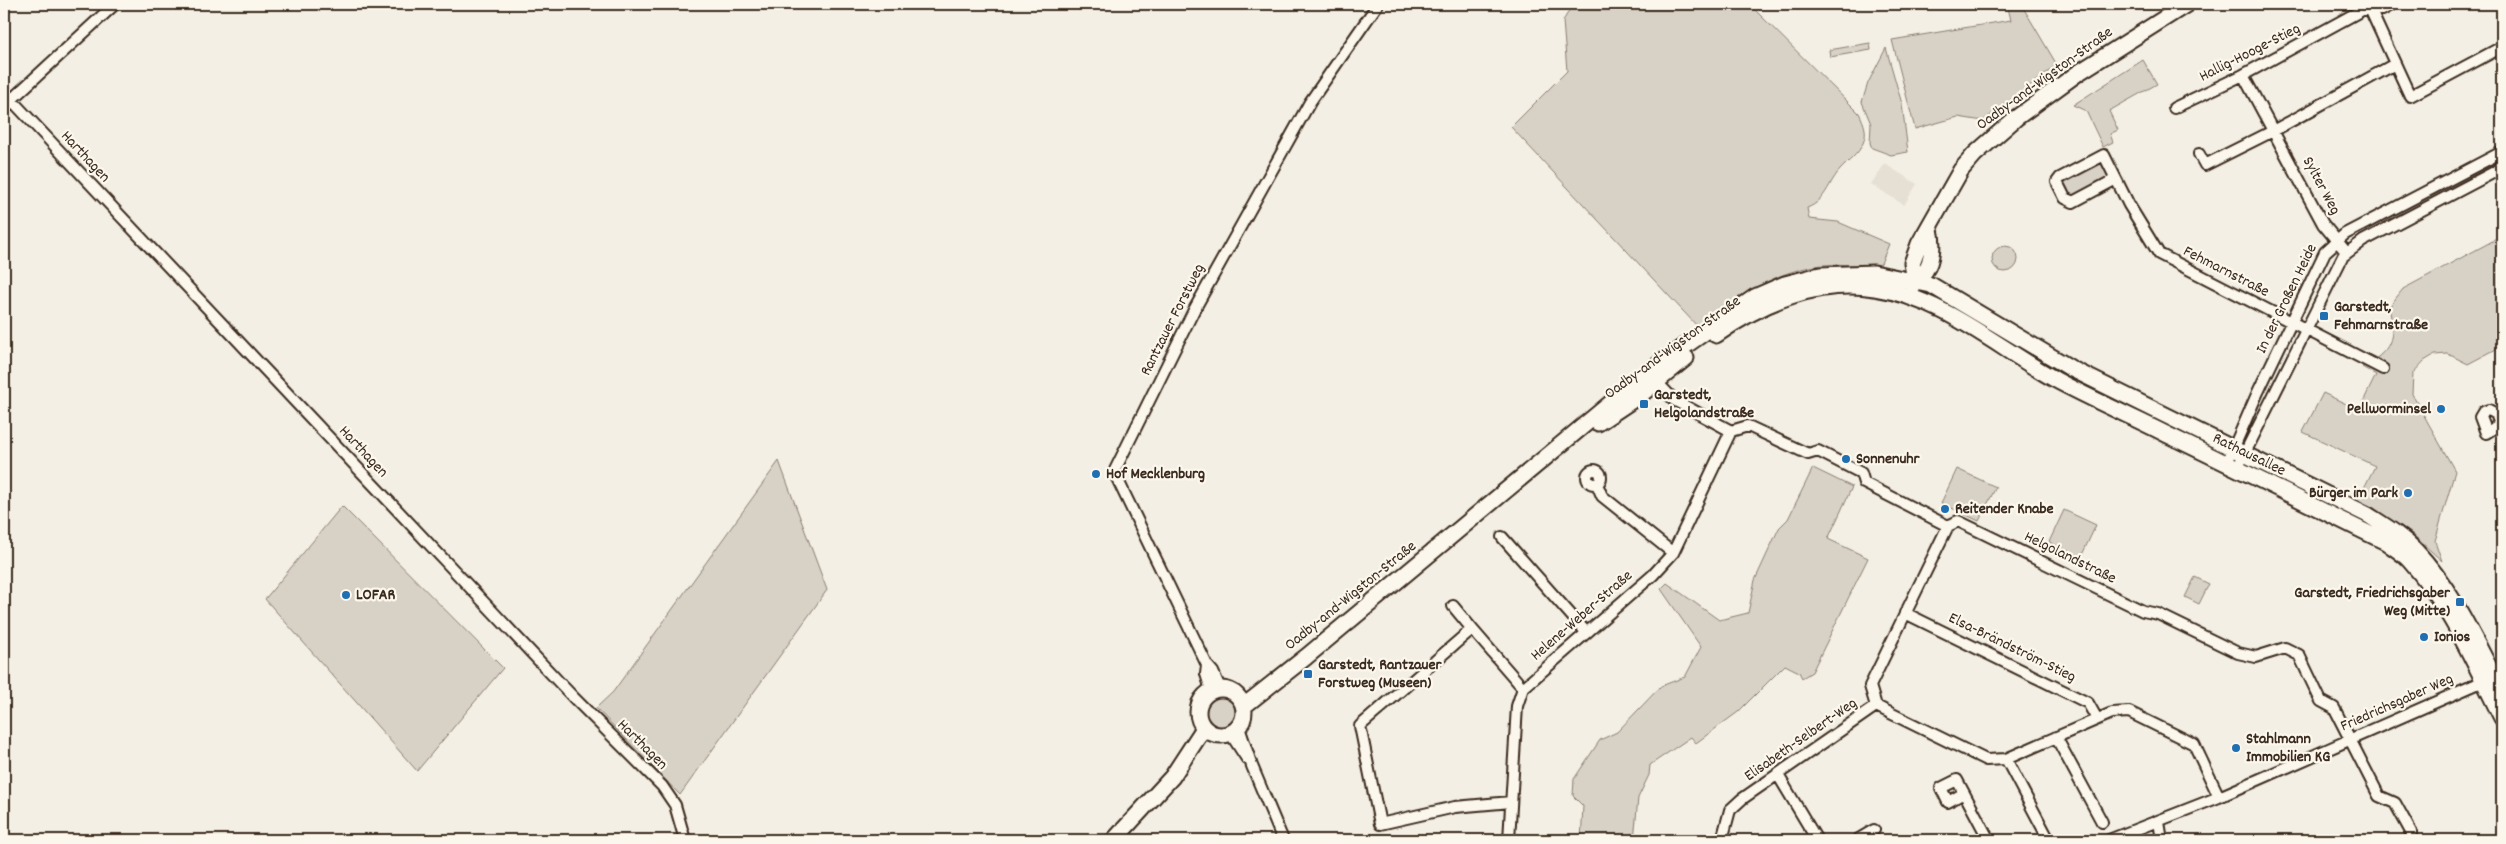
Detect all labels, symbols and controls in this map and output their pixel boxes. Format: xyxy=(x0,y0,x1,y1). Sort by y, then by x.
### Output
street label: Hallig-Hooge-Stieg xyxy=(2196,18,2304,88)
street label: Oadby-and-Wigston-Straße xyxy=(1972,22,2118,136)
street label: Harthagen xyxy=(55,126,115,188)
street label: Sylter Weg xyxy=(2296,153,2346,219)
street label: Fehmarnstraße xyxy=(2179,240,2273,304)
street label: In der Großen Heide xyxy=(2250,240,2324,358)
street label: Rantzauer Forstweg xyxy=(1135,260,1211,380)
street label: Oadby-and-Wigston-Straße xyxy=(1600,291,1746,405)
place label: Garstedt, Fehmarnstraße xyxy=(2334,296,2428,337)
marker: Garstedt, Fehmarnstraße xyxy=(2318,310,2330,322)
place label: Garstedt, Helgolandstraße xyxy=(1654,384,1754,425)
marker: Garstedt, Helgolandstraße xyxy=(1638,398,1650,410)
place label: Pellworminsel xyxy=(2347,398,2431,421)
marker: Pellworminsel xyxy=(2435,403,2447,415)
street label: Harthagen xyxy=(333,421,393,483)
street label: Rathausallee xyxy=(2209,427,2289,483)
place label: Sonnenuhr xyxy=(1856,448,1921,471)
marker: Sonnenuhr xyxy=(1840,453,1852,465)
place label: Hof Mecklenburg xyxy=(1106,463,1205,486)
marker: Hof Mecklenburg xyxy=(1090,468,1102,480)
place label: Bürger im Park xyxy=(2309,482,2398,505)
marker: Bürger im Park xyxy=(2402,487,2414,499)
place label: Reitender Knabe xyxy=(1955,498,2054,521)
marker: Reitender Knabe xyxy=(1939,503,1951,515)
street label: Helgolandstraße xyxy=(2020,526,2120,590)
street label: Oadby-and-Wigston-Straße xyxy=(1280,536,1422,656)
street label: Helene-Weber-Straße xyxy=(1526,565,1638,667)
place label: Garstedt, Friedrichsgaber Weg (Mitte) xyxy=(2294,582,2451,623)
place label: LOFAR xyxy=(356,584,396,607)
marker: LOFAR xyxy=(340,589,352,601)
marker: Garstedt, Friedrichsgaber Weg (Mitte) xyxy=(2454,596,2466,608)
street label: Elsa-Brändström-Stieg xyxy=(1944,607,2080,689)
place label: Ionios xyxy=(2434,626,2471,649)
marker: Ionios xyxy=(2418,631,2430,643)
place label: Garstedt, Rantzauer Forstweg (Museen) xyxy=(1318,654,1442,695)
marker: Garstedt, Rantzauer Forstweg (Museen) xyxy=(1302,668,1314,680)
street label: Friedrichsgaber Weg xyxy=(2337,668,2457,738)
street label: Elisabeth-Selbert-Weg xyxy=(1740,692,1862,788)
street label: Harthagen xyxy=(611,714,673,776)
place label: Stahlmann Immobilien KG xyxy=(2246,728,2330,769)
marker: Stahlmann Immobilien KG xyxy=(2230,742,2242,754)

